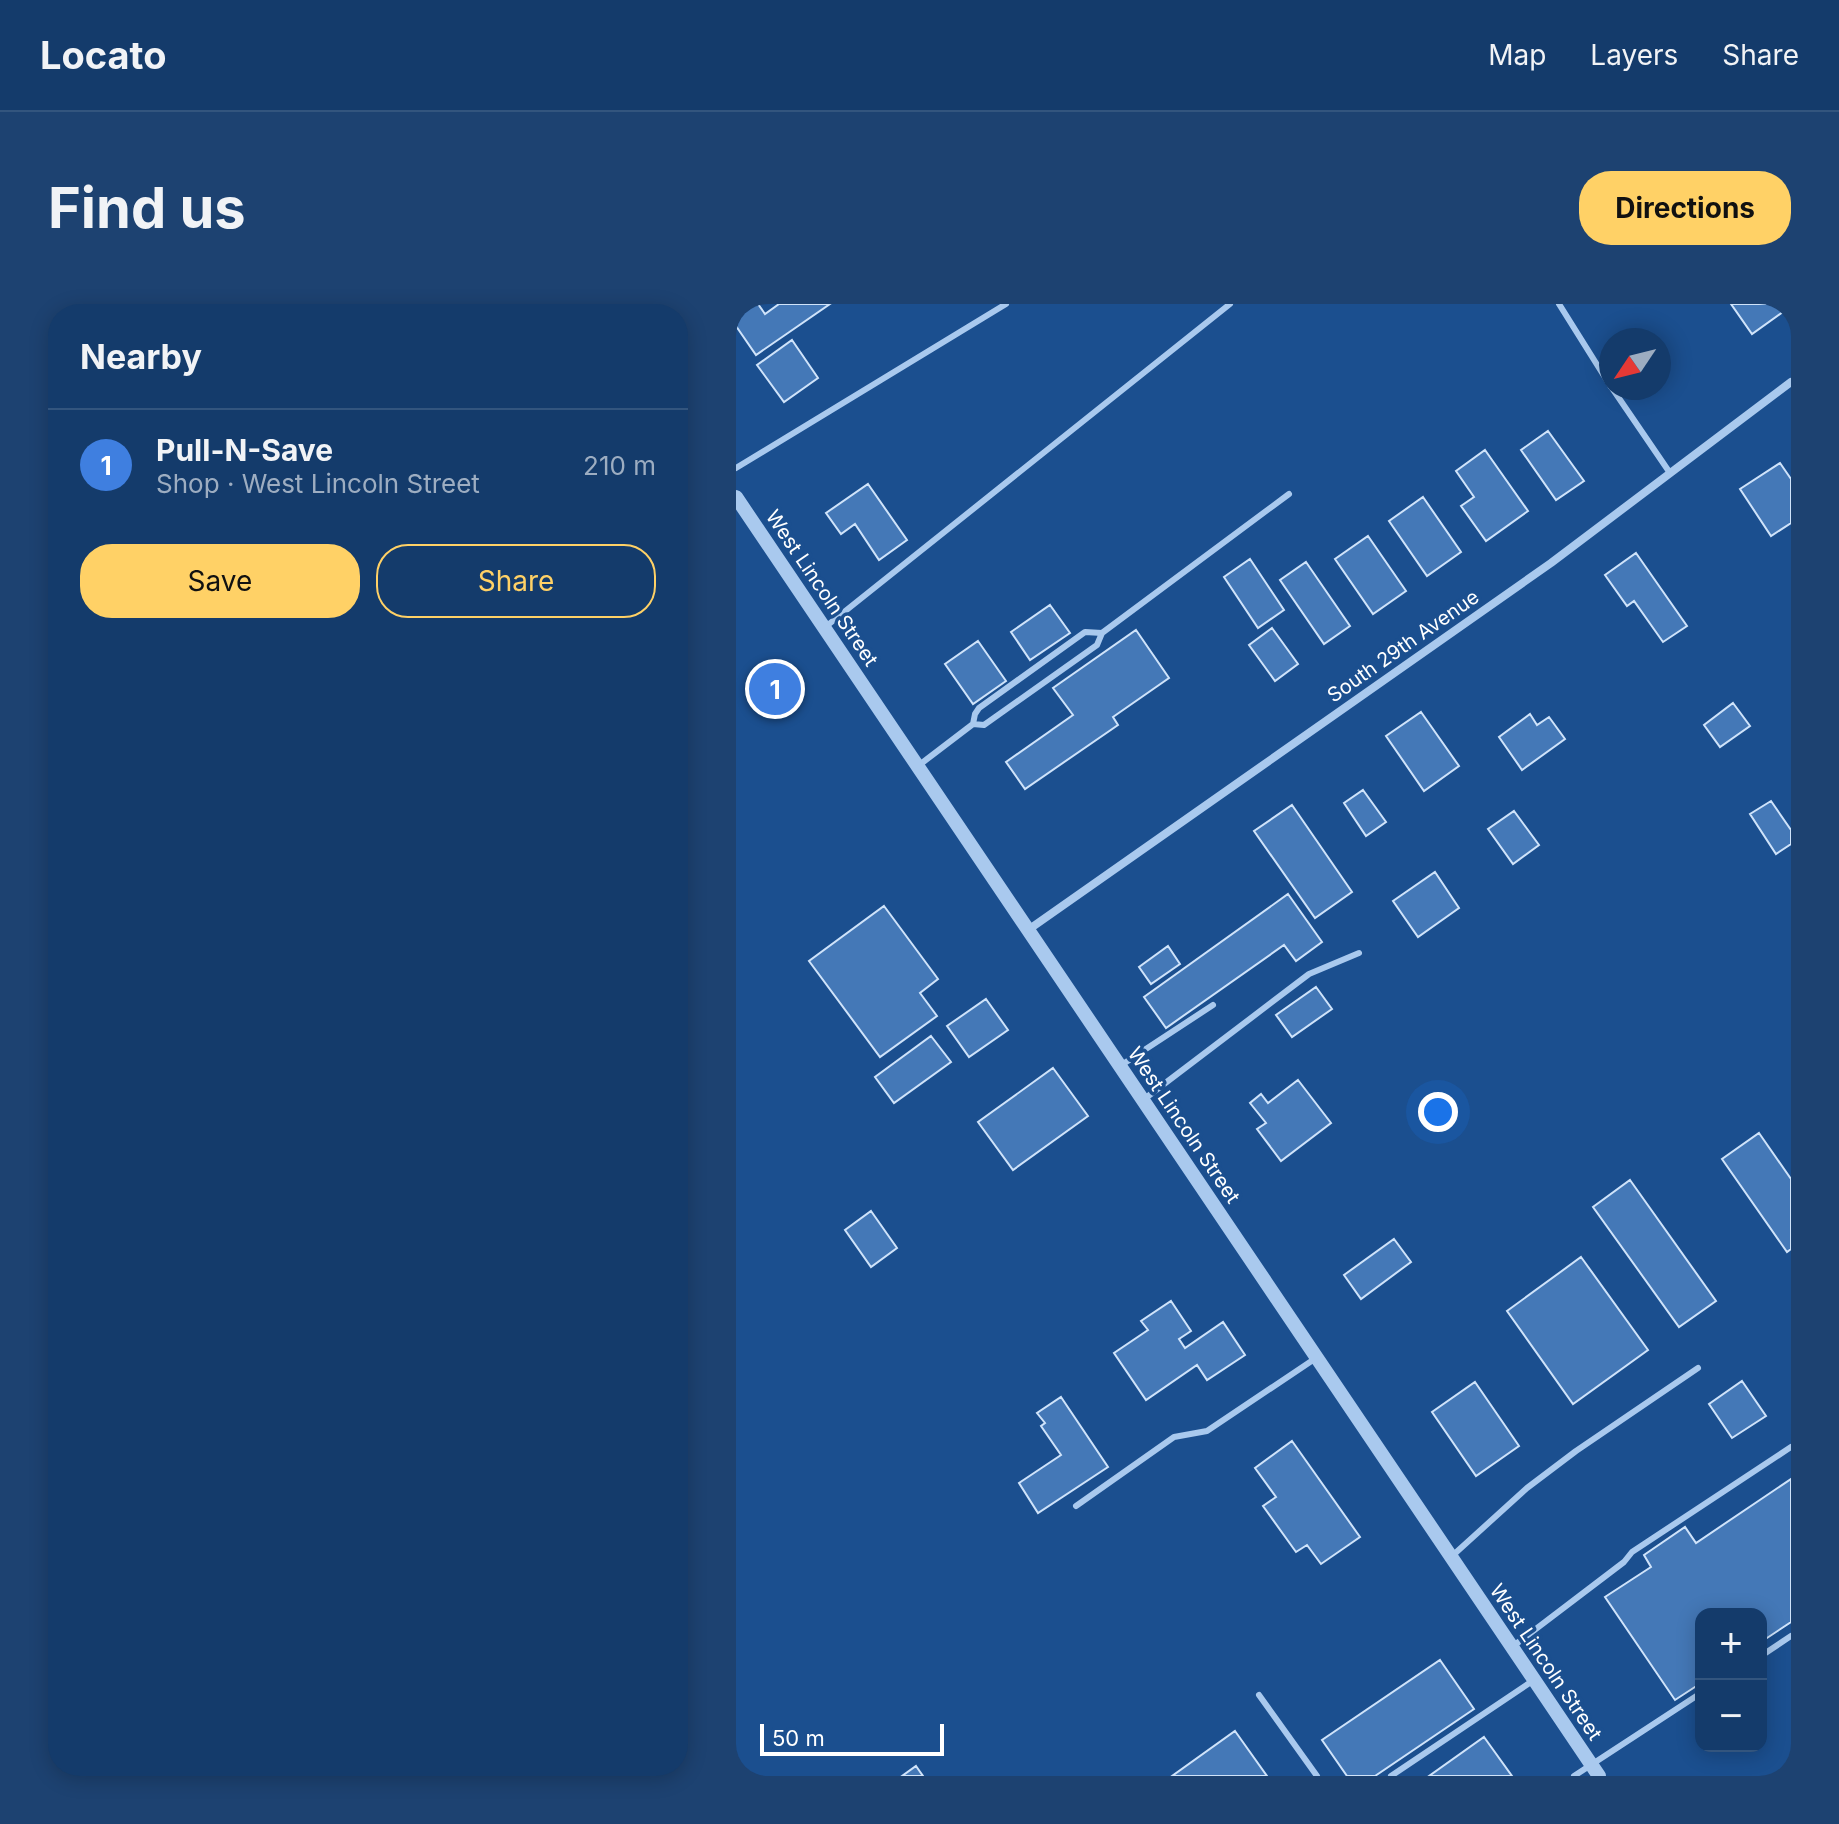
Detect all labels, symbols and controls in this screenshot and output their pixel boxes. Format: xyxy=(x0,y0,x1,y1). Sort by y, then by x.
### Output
text: Locato xyxy=(40,32,166,78)
text: Map xyxy=(1488,38,1546,72)
text: Layers xyxy=(1590,38,1678,72)
text: Share xyxy=(1722,38,1799,72)
button: Directions xyxy=(1579,171,1791,245)
text: Find us xyxy=(48,174,246,242)
north arrow xyxy=(1599,328,1671,400)
text: Nearby xyxy=(80,336,202,377)
text: Pull-N-Save xyxy=(156,432,333,468)
text: 1 xyxy=(100,450,112,481)
text: 210 m xyxy=(583,450,656,481)
text: Shop · West Lincoln Street xyxy=(156,468,480,499)
street label: West Lincoln Street xyxy=(761,505,883,671)
button: Save xyxy=(80,544,360,618)
button: Share xyxy=(376,544,656,618)
street label: South 29th Avenue xyxy=(1322,585,1484,707)
pin: 1 xyxy=(749,659,801,719)
street label: West Lincoln Street xyxy=(1123,1042,1245,1208)
your location xyxy=(1418,1092,1458,1132)
street label: West Lincoln Street xyxy=(1485,1579,1607,1745)
map controls xyxy=(1695,1608,1767,1752)
button: + xyxy=(1695,1608,1767,1680)
button: − xyxy=(1695,1680,1767,1752)
scale bar xyxy=(760,1720,944,1756)
text: 50 m xyxy=(772,1725,825,1751)

